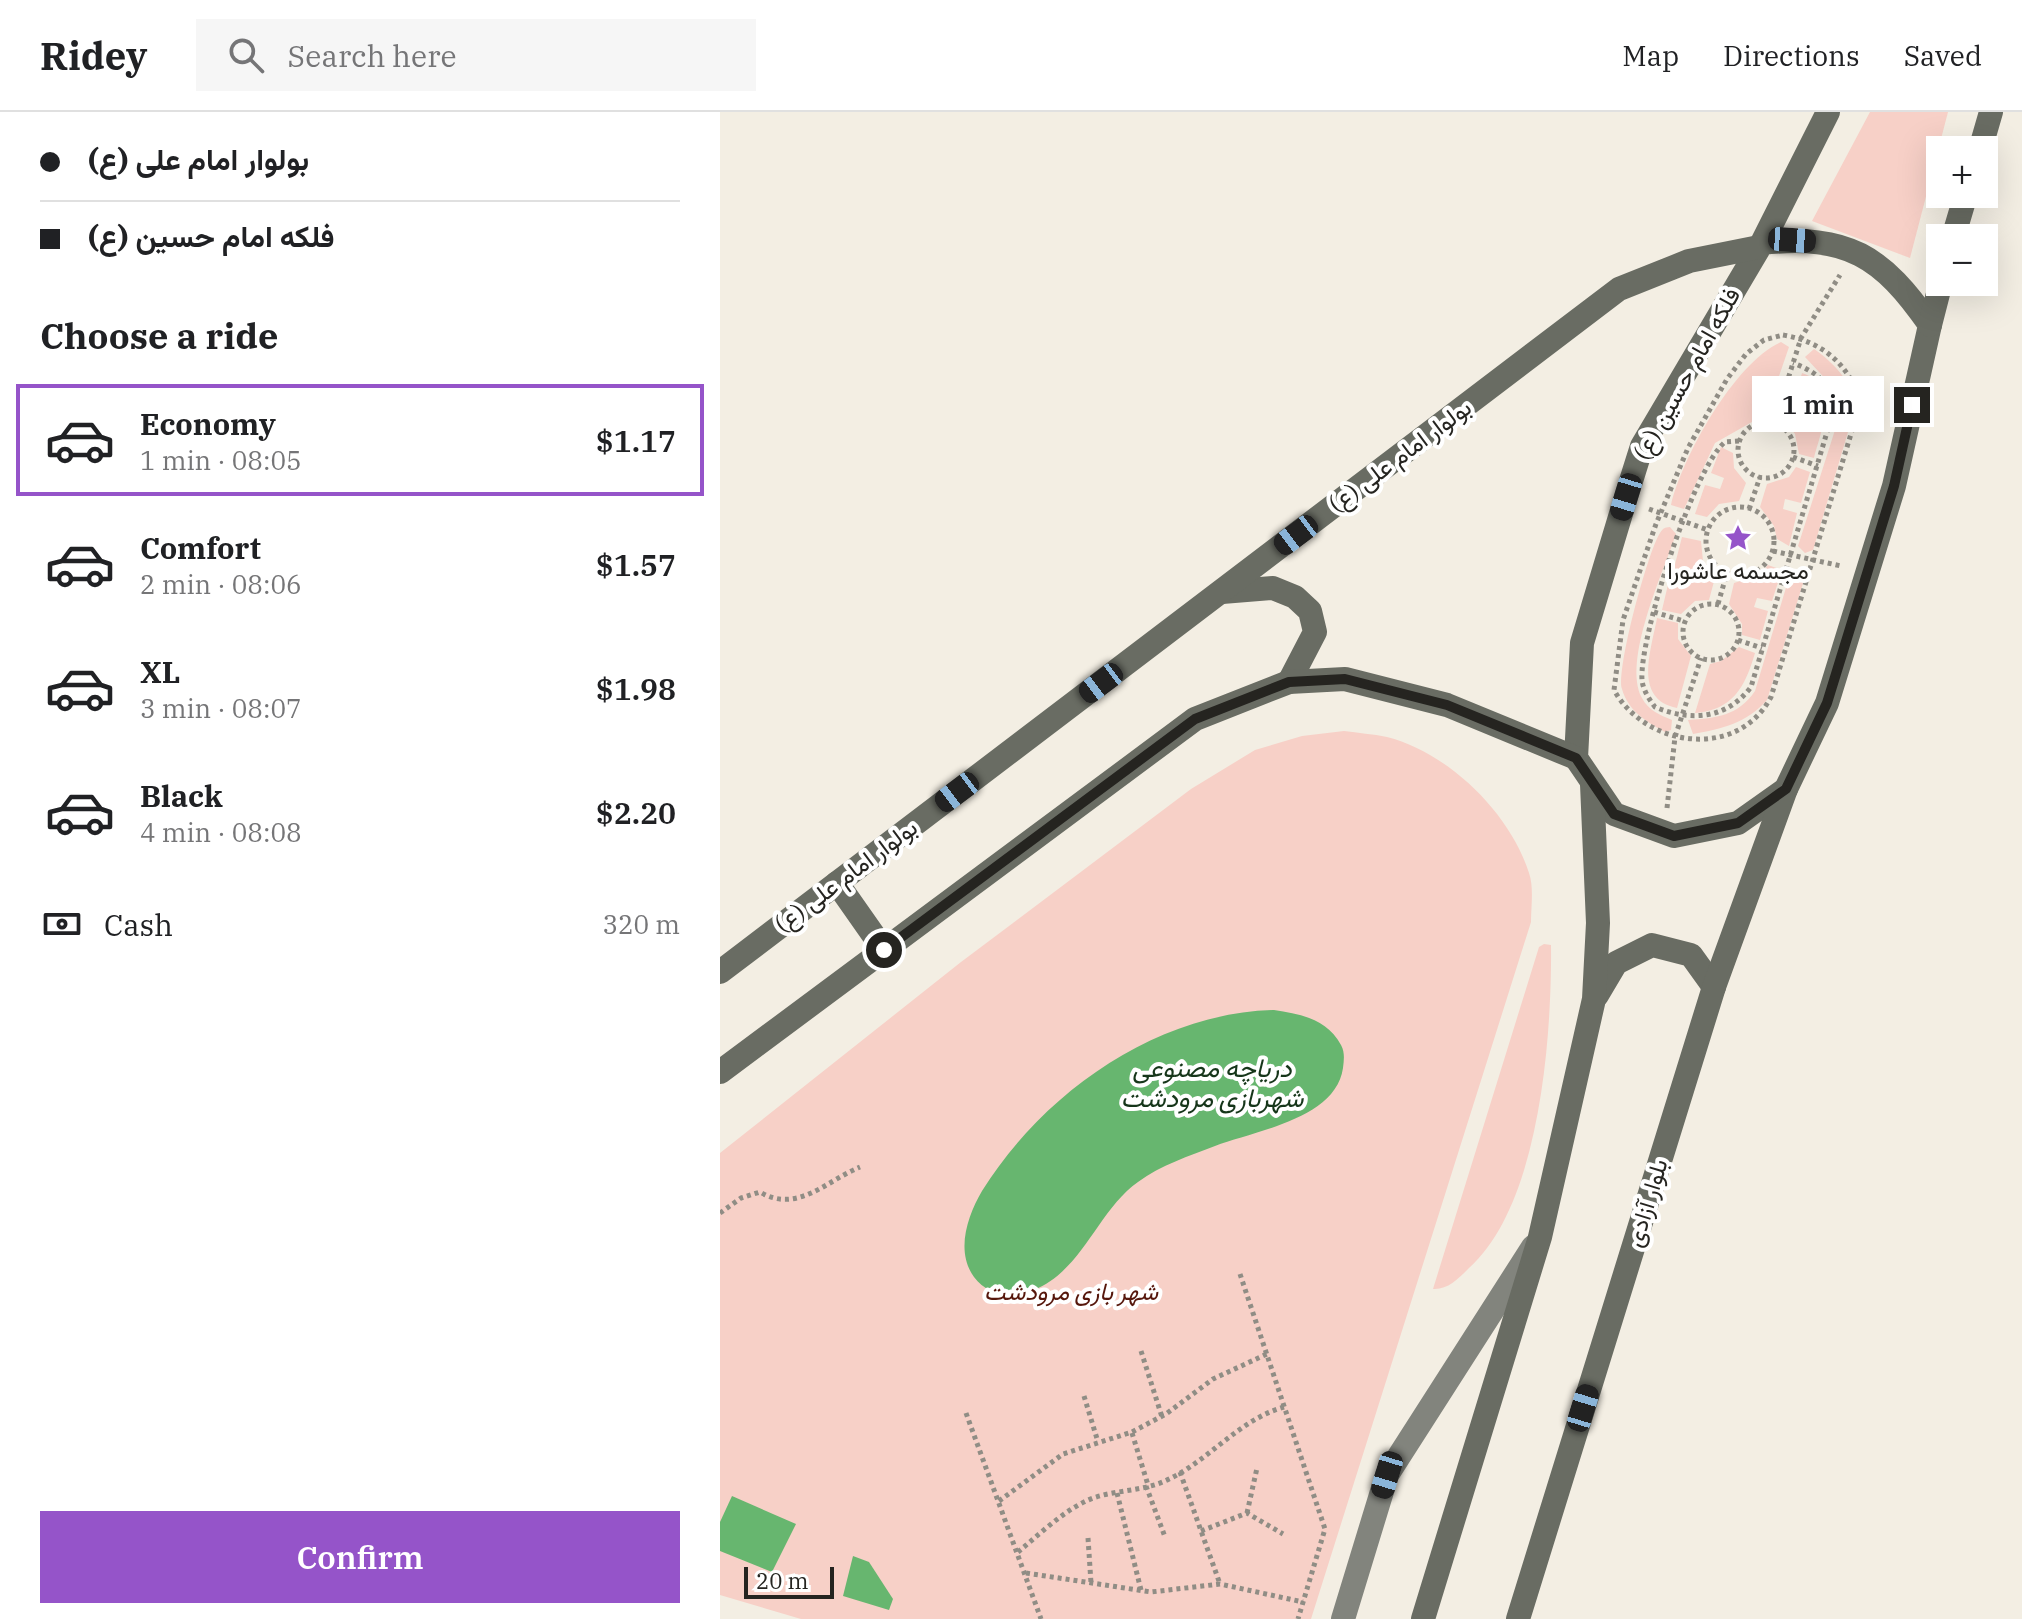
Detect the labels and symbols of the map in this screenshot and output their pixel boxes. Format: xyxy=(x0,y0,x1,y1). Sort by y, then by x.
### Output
car xyxy=(1767,226,1817,254)
street label: فلکه امام حسین (ع) xyxy=(1625,281,1748,466)
callout: 1 min xyxy=(1752,377,1884,433)
route end xyxy=(1894,387,1930,423)
street label: بولوار امام علی (ع) xyxy=(1321,391,1478,520)
car xyxy=(1608,471,1644,523)
car xyxy=(1270,511,1322,559)
place icon: مجسمه عاشورا xyxy=(1723,523,1753,553)
place label: مجسمه عاشورا xyxy=(1667,554,1809,586)
car xyxy=(1075,659,1127,707)
car xyxy=(931,768,983,816)
street label: بولوار امام علی (ع) xyxy=(767,811,924,940)
route start xyxy=(866,932,902,968)
water label: دریاچه مصنوعی شهربازی مرودشت xyxy=(1121,1050,1305,1114)
street label: بلوار آزادی xyxy=(1617,1155,1675,1251)
park label: شهر بازی مرودشت xyxy=(984,1275,1159,1307)
car xyxy=(1565,1382,1601,1434)
car xyxy=(1369,1449,1405,1501)
scale bar xyxy=(744,1563,834,1599)

